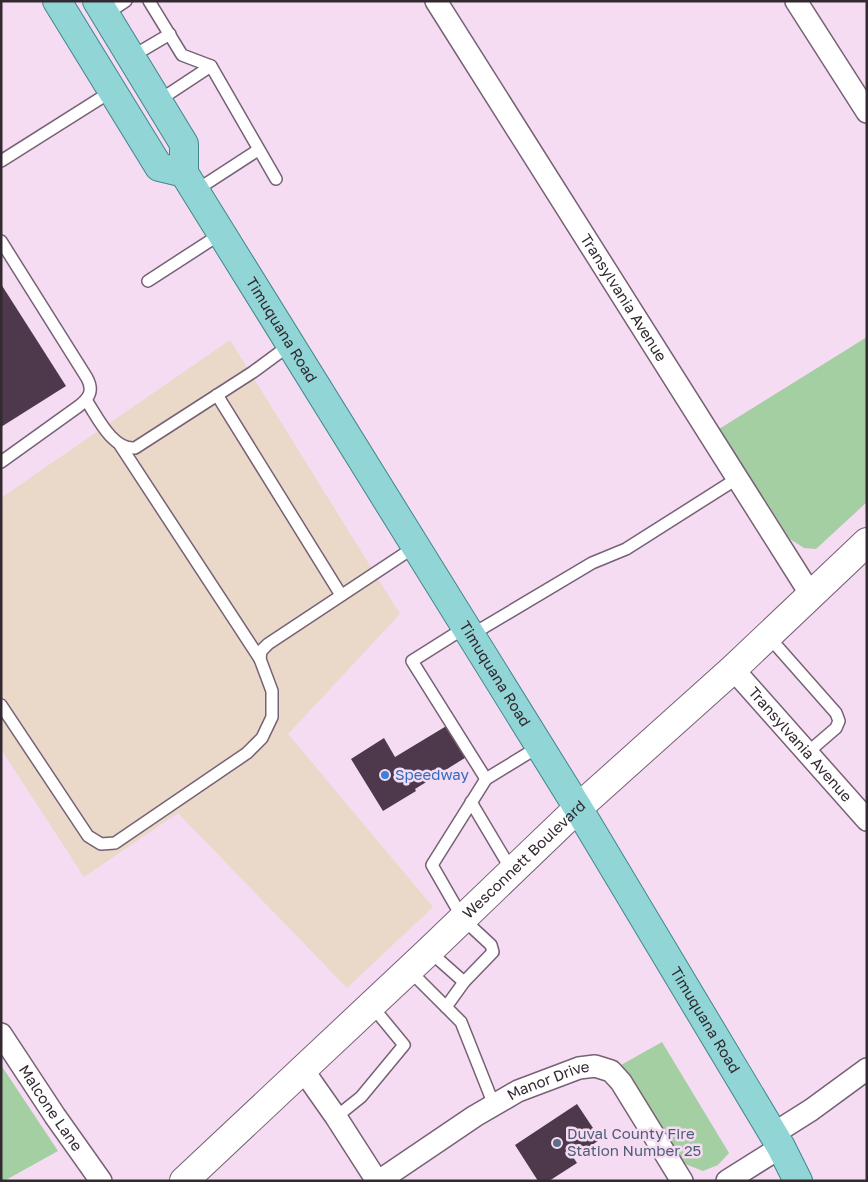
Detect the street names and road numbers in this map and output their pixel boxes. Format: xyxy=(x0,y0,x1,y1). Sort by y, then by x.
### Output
street label: Transylvania Avenue xyxy=(577,230,671,365)
street label: Timuquana Road xyxy=(243,273,322,385)
street label: Timuquana Road xyxy=(456,617,535,730)
street label: Transylvania Avenue xyxy=(745,683,857,805)
street label: Wesconnett Boulevard xyxy=(458,796,589,922)
street label: Timuquana Road xyxy=(667,963,745,1076)
street label: Manor Drive xyxy=(504,1057,591,1103)
street label: Malcone Lane xyxy=(16,1061,87,1154)

